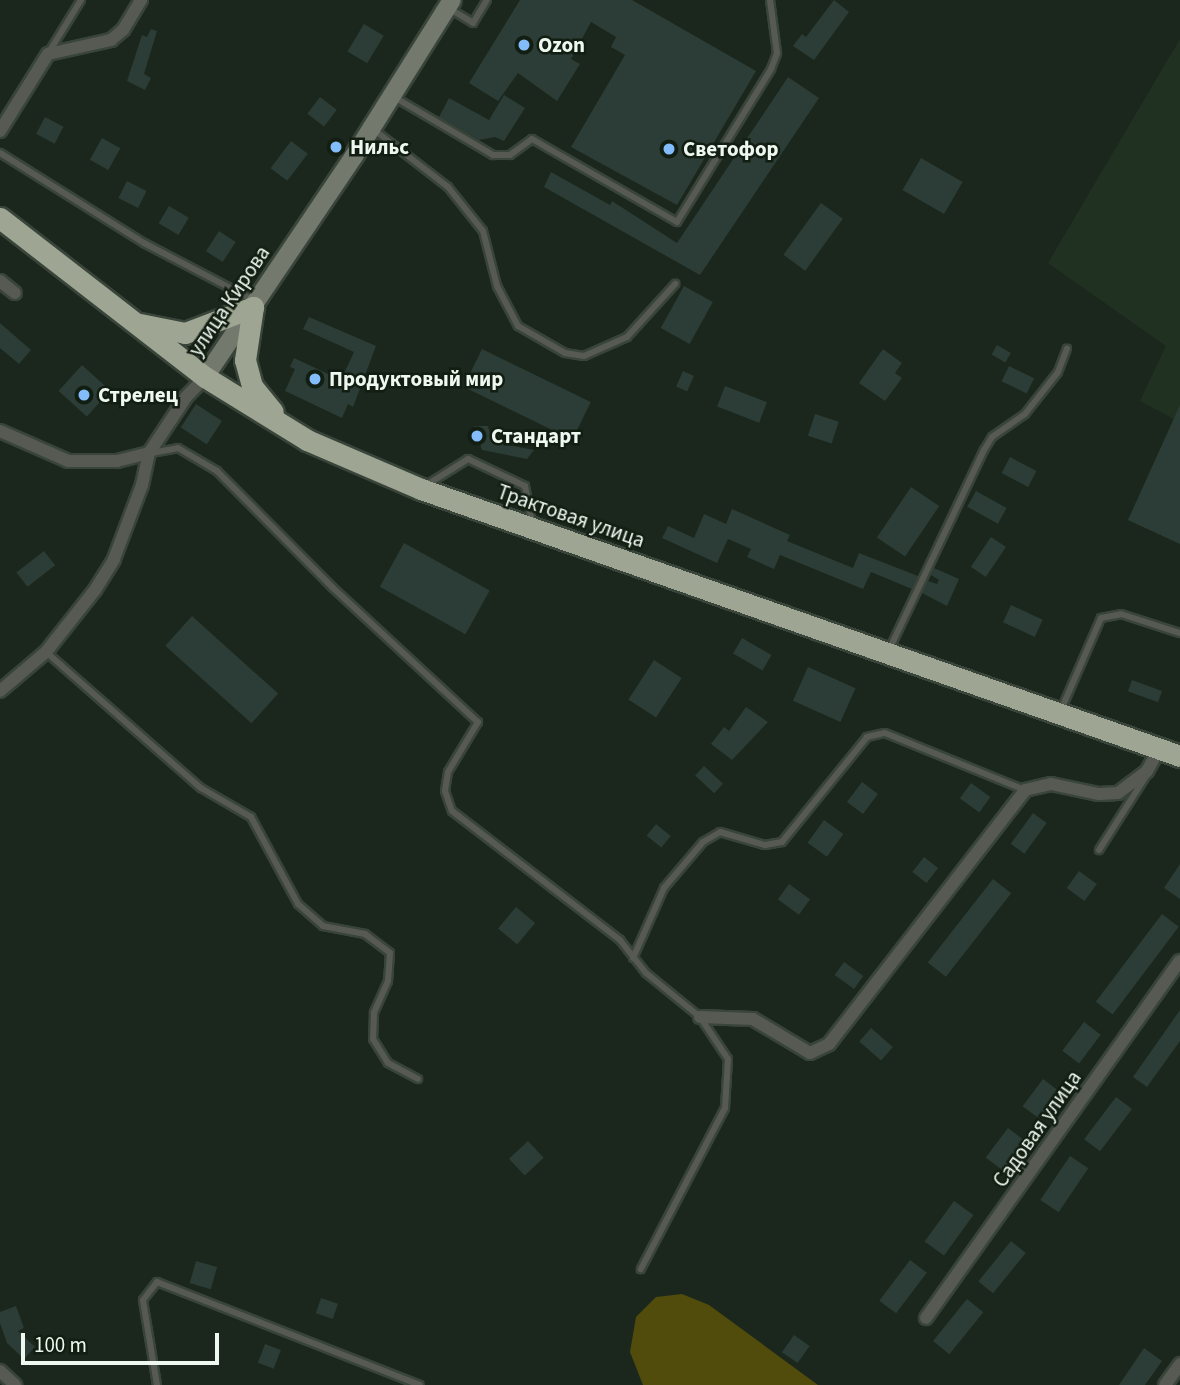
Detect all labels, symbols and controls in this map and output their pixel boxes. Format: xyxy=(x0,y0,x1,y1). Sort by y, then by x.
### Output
place label: Ozon xyxy=(538,32,585,58)
marker: Ozon xyxy=(516,37,532,53)
place label: Нильс xyxy=(350,134,409,160)
place label: Светофор xyxy=(683,136,779,162)
marker: Нильс xyxy=(328,139,344,155)
marker: Светофор xyxy=(661,141,677,157)
street label: улица Кирова xyxy=(183,241,275,361)
place label: Продуктовый мир xyxy=(329,366,503,392)
marker: Продуктовый мир xyxy=(307,371,323,387)
place label: Стрелец xyxy=(98,382,178,408)
marker: Стрелец xyxy=(76,387,92,403)
place label: Стандарт xyxy=(491,423,581,449)
marker: Стандарт xyxy=(469,428,485,444)
street label: Трактовая улица xyxy=(494,479,648,553)
street label: Садовая улица xyxy=(988,1066,1086,1192)
scale bar xyxy=(24,1318,222,1362)
text: 100 m xyxy=(34,1330,87,1360)

